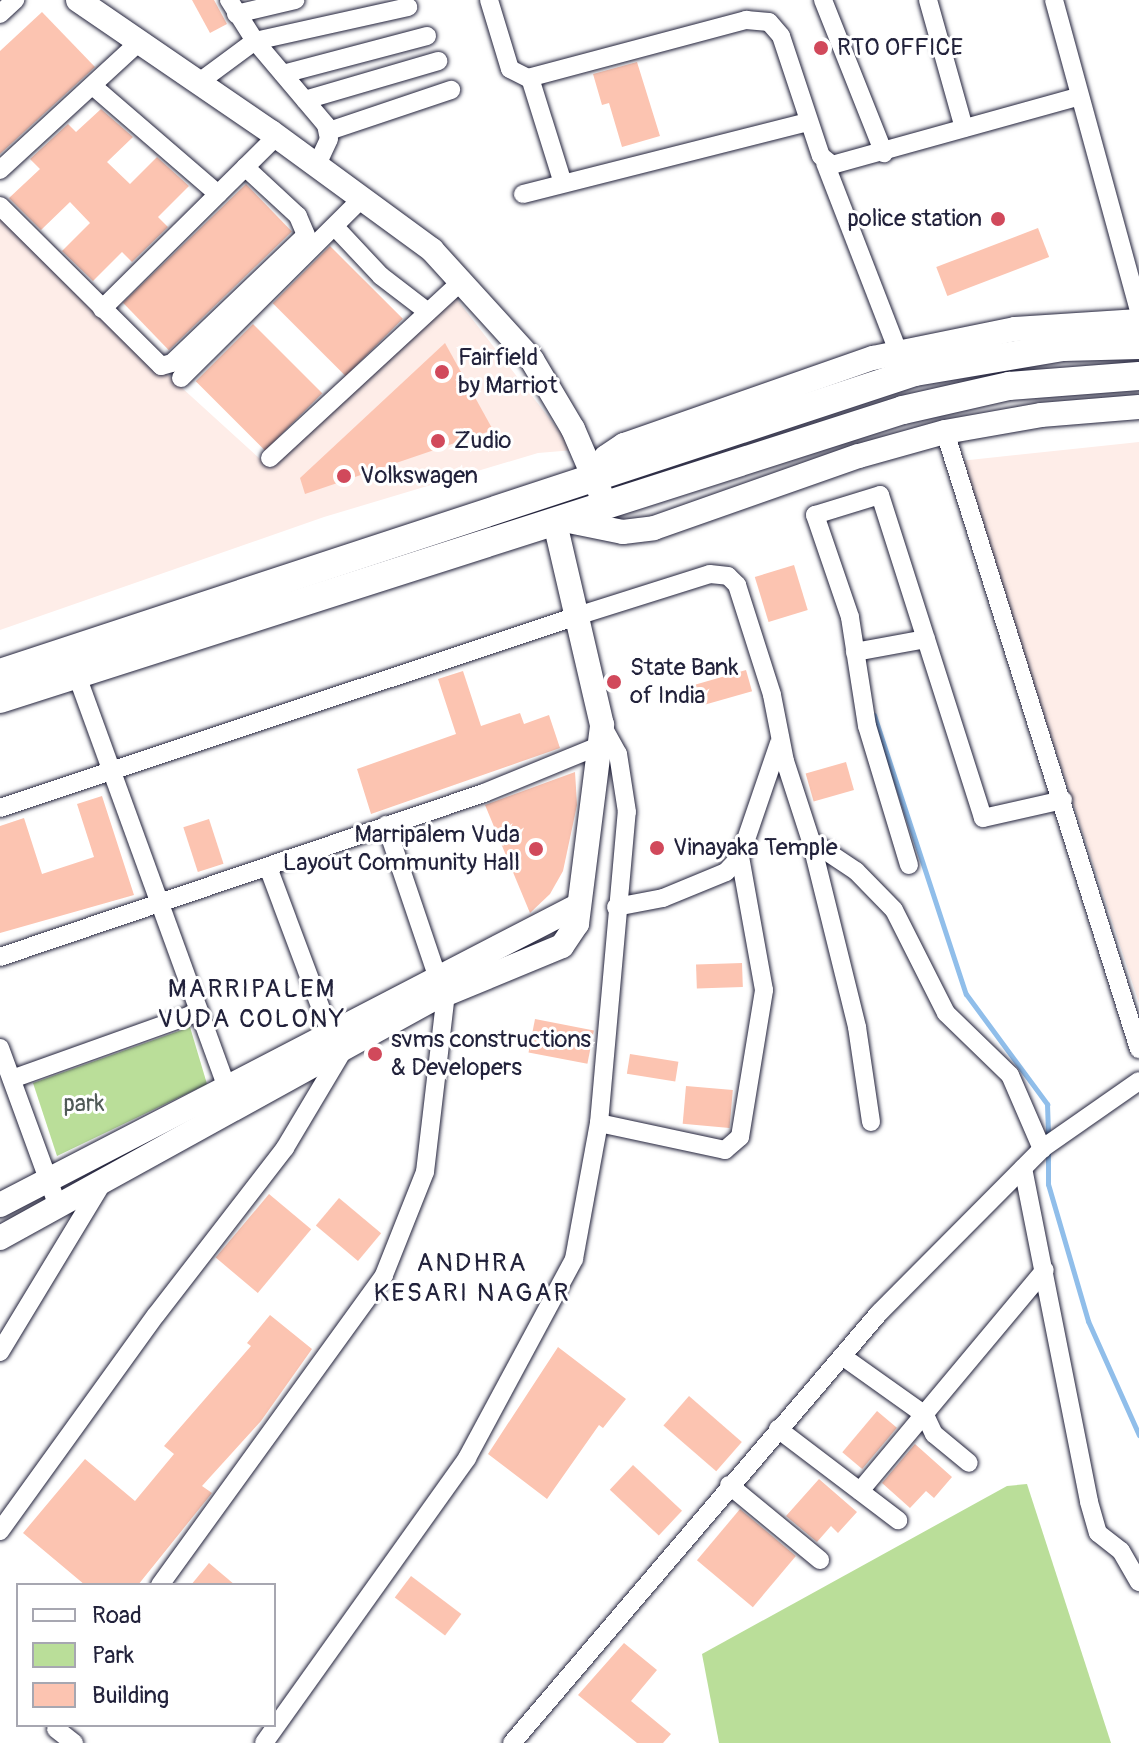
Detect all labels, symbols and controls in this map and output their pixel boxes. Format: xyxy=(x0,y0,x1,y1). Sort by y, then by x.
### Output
place label: RTO OFFICE xyxy=(837,34,963,62)
marker: RTO OFFICE xyxy=(812,39,830,57)
place label: police station xyxy=(848,205,982,233)
marker: police station xyxy=(989,210,1007,228)
place label: Fairfield by Marriot xyxy=(458,344,558,400)
marker: Fairfield by Marriot xyxy=(433,363,451,381)
place label: Zudio xyxy=(454,427,511,455)
marker: Zudio xyxy=(429,432,447,450)
place label: Volkswagen xyxy=(360,462,478,490)
marker: Volkswagen xyxy=(335,467,353,485)
place label: State Bank of India xyxy=(630,654,738,710)
marker: State Bank of India xyxy=(605,673,623,691)
place label: Marripalem Vuda Layout Community Hall xyxy=(283,821,520,877)
place label: Vinayaka Temple xyxy=(673,834,838,862)
marker: Vinayaka Temple xyxy=(648,839,666,857)
marker: Marripalem Vuda Layout Community Hall xyxy=(527,840,545,858)
district label: MARRIPALEM VUDA COLONY xyxy=(158,974,346,1036)
place label: svms constructions & Developers xyxy=(391,1026,591,1082)
marker: svms constructions & Developers xyxy=(366,1045,384,1063)
park label: park xyxy=(63,1090,105,1118)
district label: ANDHRA KESARI NAGAR xyxy=(374,1248,570,1310)
legend xyxy=(16,1583,276,1727)
text: Road xyxy=(92,1601,142,1630)
text: Park xyxy=(92,1641,134,1670)
text: Building xyxy=(92,1681,169,1710)

